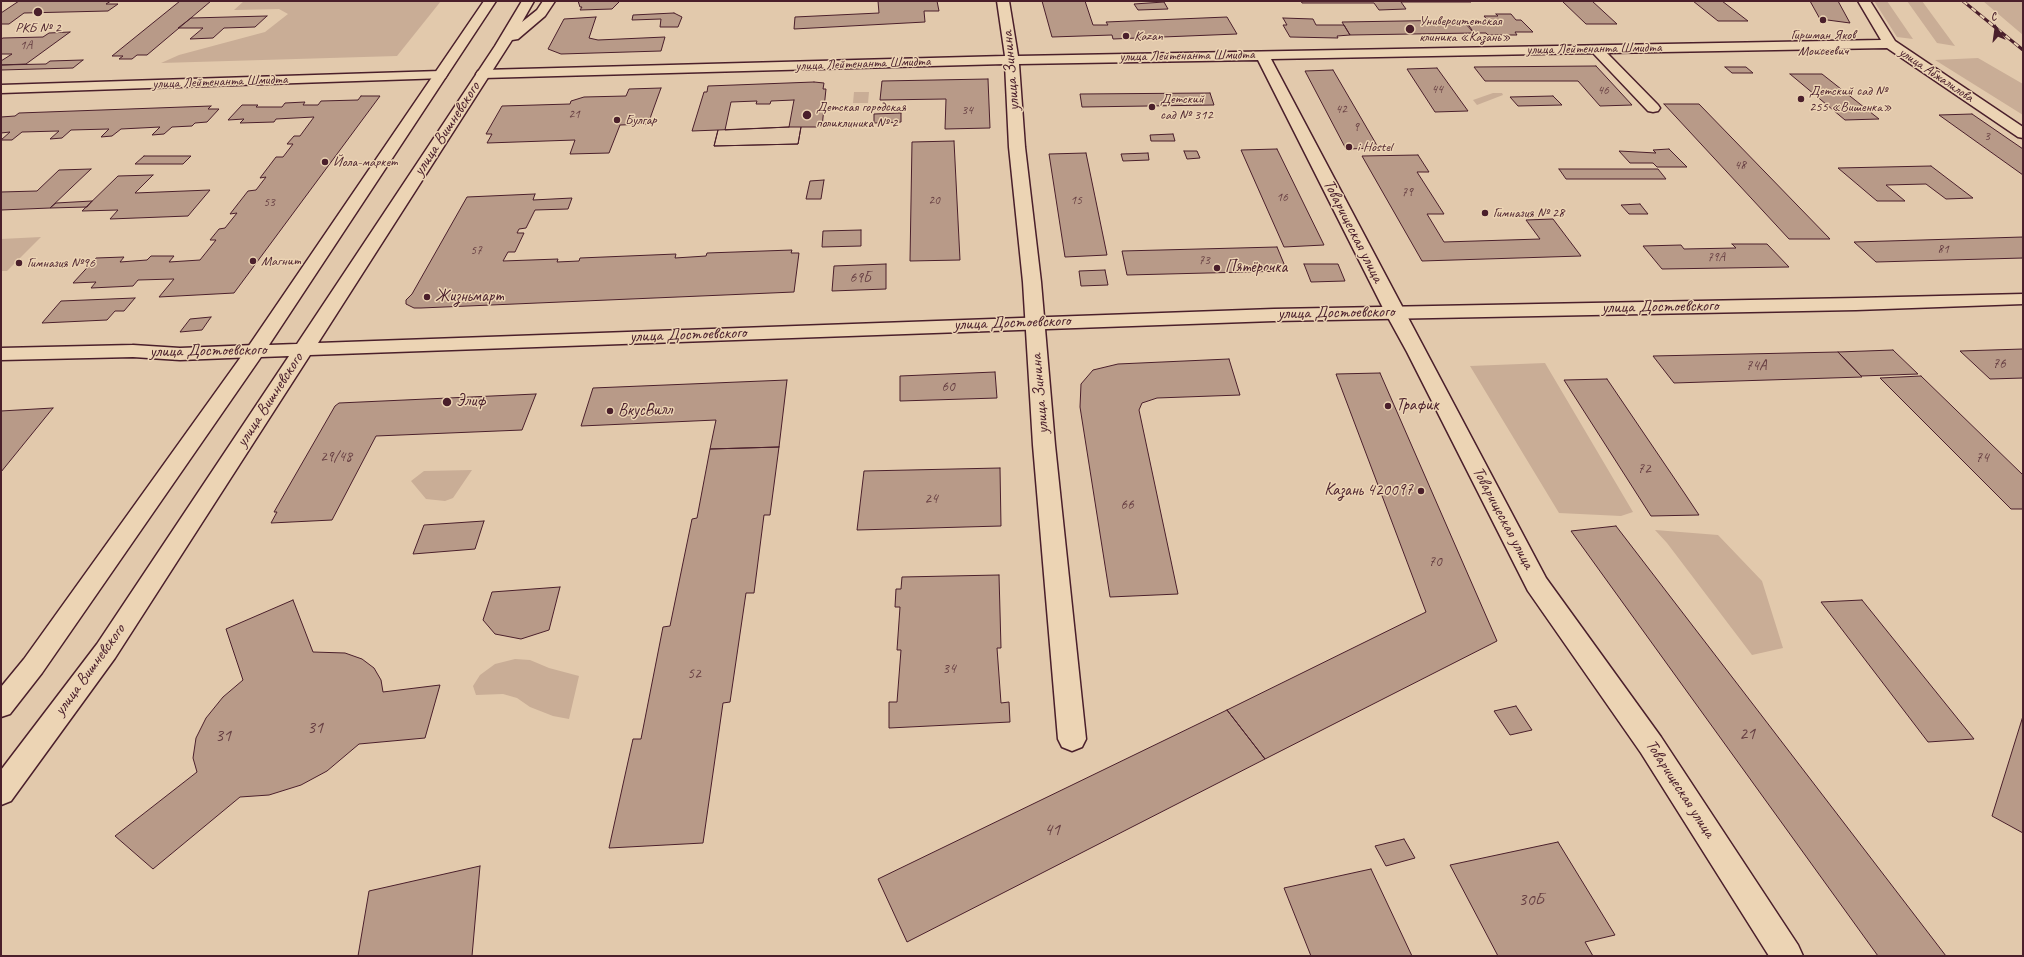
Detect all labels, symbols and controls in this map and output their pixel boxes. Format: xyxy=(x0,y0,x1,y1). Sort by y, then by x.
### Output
marker: РКБ № 2 xyxy=(32,6,44,18)
north arrow xyxy=(1976,8,2016,48)
text: С xyxy=(1989,9,1998,24)
place label: Университетская клиника «Казань» xyxy=(1419,13,1511,46)
marker: Гиршман Яков Моисеевич xyxy=(1818,15,1828,25)
place label: РКБ № 2 xyxy=(15,20,61,36)
marker: Университетская клиника «Казань» xyxy=(1404,23,1416,35)
place label: Гиршман Яков Моисеевич xyxy=(1791,27,1855,60)
place label: Kazan xyxy=(1134,28,1163,44)
street label: улица Зинина xyxy=(997,30,1025,112)
marker: Kazan xyxy=(1121,31,1131,41)
house number: 1А xyxy=(20,38,32,54)
street label: улица Лейтенанта Шмидта xyxy=(1526,39,1662,59)
street label: улица Абжалилова xyxy=(1896,44,1976,106)
street label: улица Лейтенанта Шмидта xyxy=(1119,46,1255,66)
street label: улица Лейтенанта Шмидта xyxy=(795,53,931,75)
street label: улица Лейтенанта Шмидта xyxy=(152,71,288,93)
street label: улица Вишневского xyxy=(409,78,485,180)
house number: 44 xyxy=(1431,82,1443,98)
house number: 46 xyxy=(1597,83,1609,99)
place label: Детский сад № 255 «Вишенка» xyxy=(1809,83,1892,116)
place label: Детский сад № 312 xyxy=(1160,91,1213,124)
marker: Детский сад № 255 «Вишенка» xyxy=(1796,94,1806,104)
place label: Детская городская поликлиника № 2 xyxy=(816,99,906,132)
marker: Детский сад № 312 xyxy=(1147,102,1157,112)
house number: 42 xyxy=(1335,102,1347,118)
house number: 34 xyxy=(961,103,973,119)
house number: 21 xyxy=(568,107,580,123)
marker: Детская городская поликлиника № 2 xyxy=(801,109,813,121)
place label: Булгар xyxy=(625,112,657,128)
marker: Булгар xyxy=(612,115,622,125)
house number: 9 xyxy=(1353,120,1359,136)
house number: 3 xyxy=(1984,129,1990,145)
place label: i Hostel xyxy=(1357,139,1392,155)
marker: i Hostel xyxy=(1344,142,1354,152)
place label: Йола-маркет xyxy=(333,154,397,170)
marker: Йола-маркет xyxy=(320,157,330,167)
house number: 48 xyxy=(1734,158,1746,174)
street label: Товарищеская улица xyxy=(1318,176,1388,286)
house number: 79 xyxy=(1401,185,1413,201)
house number: 16 xyxy=(1276,190,1288,206)
house number: 20 xyxy=(928,193,940,209)
house number: 15 xyxy=(1070,193,1082,209)
house number: 53 xyxy=(263,195,275,211)
place label: Гимназия № 28 xyxy=(1493,205,1564,221)
marker: Гимназия № 28 xyxy=(1480,208,1490,218)
house number: 81 xyxy=(1937,242,1949,258)
house number: 57 xyxy=(470,243,482,259)
house number: 79А xyxy=(1707,250,1725,266)
place label: Магнит xyxy=(261,253,301,269)
house number: 73 xyxy=(1198,253,1210,269)
place label: Гимназия №96 xyxy=(27,255,95,271)
marker: Магнит xyxy=(248,256,258,266)
marker: Гимназия №96 xyxy=(14,258,24,268)
place label: Пятёрочка xyxy=(1225,258,1287,278)
marker: Пятёрочка xyxy=(1212,263,1222,273)
house number: 69Б xyxy=(849,269,871,287)
place label: Жизньмарт xyxy=(435,287,504,307)
marker: Жизньмарт xyxy=(422,292,432,302)
street label: улица Достоевского xyxy=(1601,296,1719,318)
street label: улица Достоевского xyxy=(1277,302,1395,324)
street label: улица Достоевского xyxy=(953,311,1071,335)
street label: улица Достоевского xyxy=(629,323,747,347)
street label: улица Достоевского xyxy=(149,340,267,362)
street label: улица Вишневского xyxy=(232,349,308,451)
street label: улица Зинина xyxy=(1026,353,1054,435)
house number: 76 xyxy=(1992,355,2006,373)
house number: 74А xyxy=(1745,357,1767,375)
house number: 60 xyxy=(941,378,955,396)
place label: Элиф xyxy=(456,392,485,412)
marker: Элиф xyxy=(441,396,453,408)
place label: Трафик xyxy=(1396,396,1439,416)
place label: ВкусВилл xyxy=(618,401,672,421)
marker: Трафик xyxy=(1383,401,1393,411)
marker: ВкусВилл xyxy=(605,406,615,416)
house number: 29/48 xyxy=(320,448,352,466)
house number: 74 xyxy=(1975,449,1989,467)
house number: 72 xyxy=(1637,460,1651,478)
street label: Товарищеская улица xyxy=(1467,463,1539,573)
place label: Казань 420097 xyxy=(1324,481,1413,501)
marker: Казань 420097 xyxy=(1416,486,1426,496)
house number: 24 xyxy=(924,490,938,508)
house number: 66 xyxy=(1120,496,1134,514)
house number: 70 xyxy=(1428,553,1442,571)
street label: улица Вишневского xyxy=(50,620,130,720)
house number: 34 xyxy=(942,660,956,678)
house number: 52 xyxy=(687,665,701,683)
house number: 31 xyxy=(307,717,323,739)
house number: 21 xyxy=(1739,723,1755,745)
house number: 31 xyxy=(215,725,231,747)
street label: Товарищеская улица xyxy=(1641,736,1719,842)
house number: 41 xyxy=(1044,819,1060,841)
house number: 30Б xyxy=(1518,889,1544,911)

